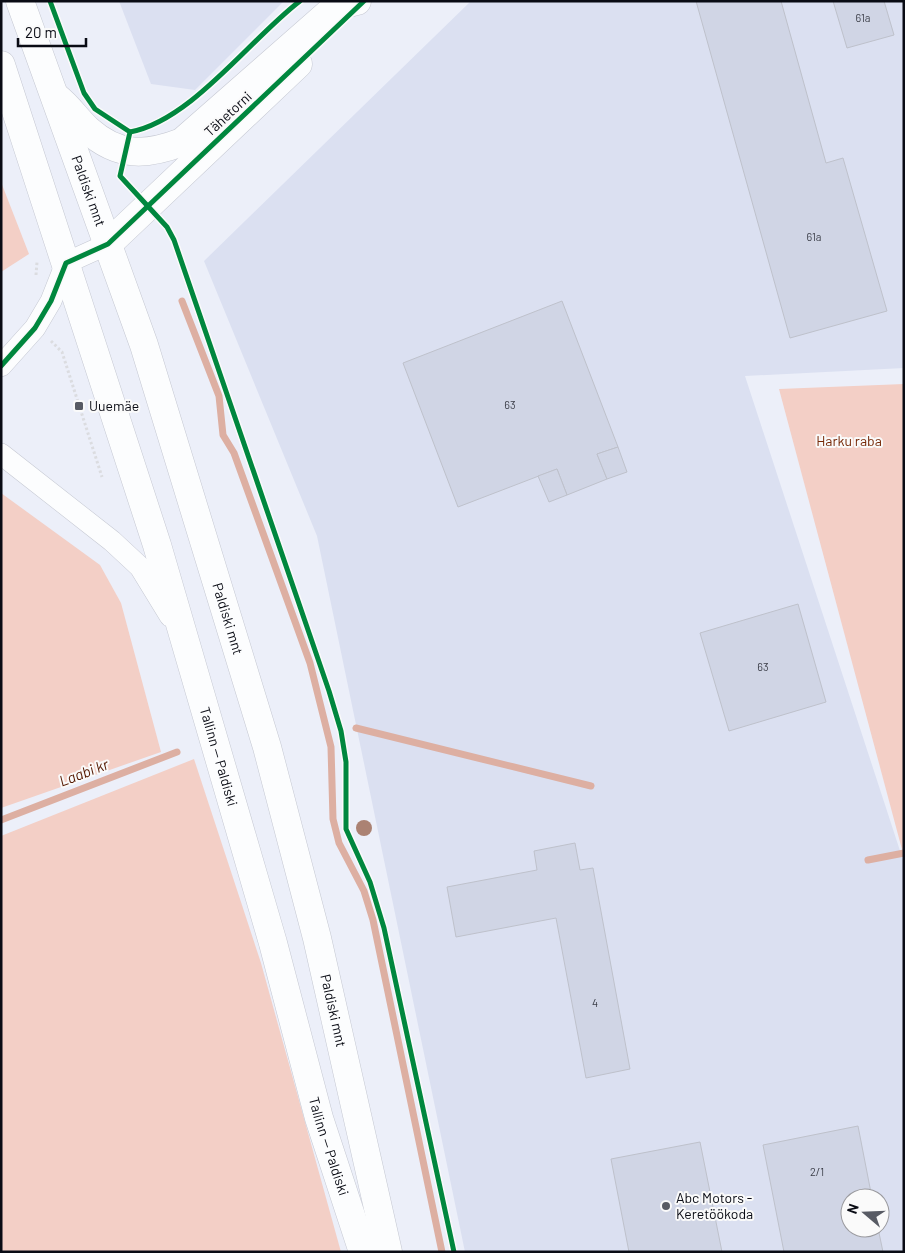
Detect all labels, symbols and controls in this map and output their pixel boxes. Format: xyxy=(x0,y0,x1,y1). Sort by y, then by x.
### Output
house number: 61a xyxy=(856,11,870,24)
scale bar xyxy=(18,15,85,47)
text: 20 m xyxy=(25,23,57,41)
street label: Tähetorni xyxy=(200,87,255,140)
street label: Paldiski mnt xyxy=(68,153,110,229)
house number: 61a xyxy=(807,230,821,243)
place label: Uuemäe xyxy=(89,397,139,414)
house number: 63 xyxy=(504,398,516,411)
marker: Uuemäe xyxy=(73,400,85,412)
park label: Harku raba xyxy=(816,432,882,449)
street label: Paldiski mnt xyxy=(209,581,247,657)
house number: 63 xyxy=(757,660,769,673)
street label: Tallinn — Paldiski xyxy=(197,705,242,808)
water label: Laabi kr xyxy=(56,754,111,790)
street label: Paldiski mnt xyxy=(317,972,350,1049)
house number: 4 xyxy=(592,996,598,1009)
street label: Tallinn — Paldiski xyxy=(306,1095,353,1197)
house number: 2/1 xyxy=(810,1165,824,1178)
north arrow xyxy=(840,1188,890,1238)
place label: Abc Motors - Keretöökoda xyxy=(676,1189,753,1222)
marker: Abc Motors - Keretöökoda xyxy=(660,1200,672,1212)
text: N xyxy=(843,1201,862,1216)

